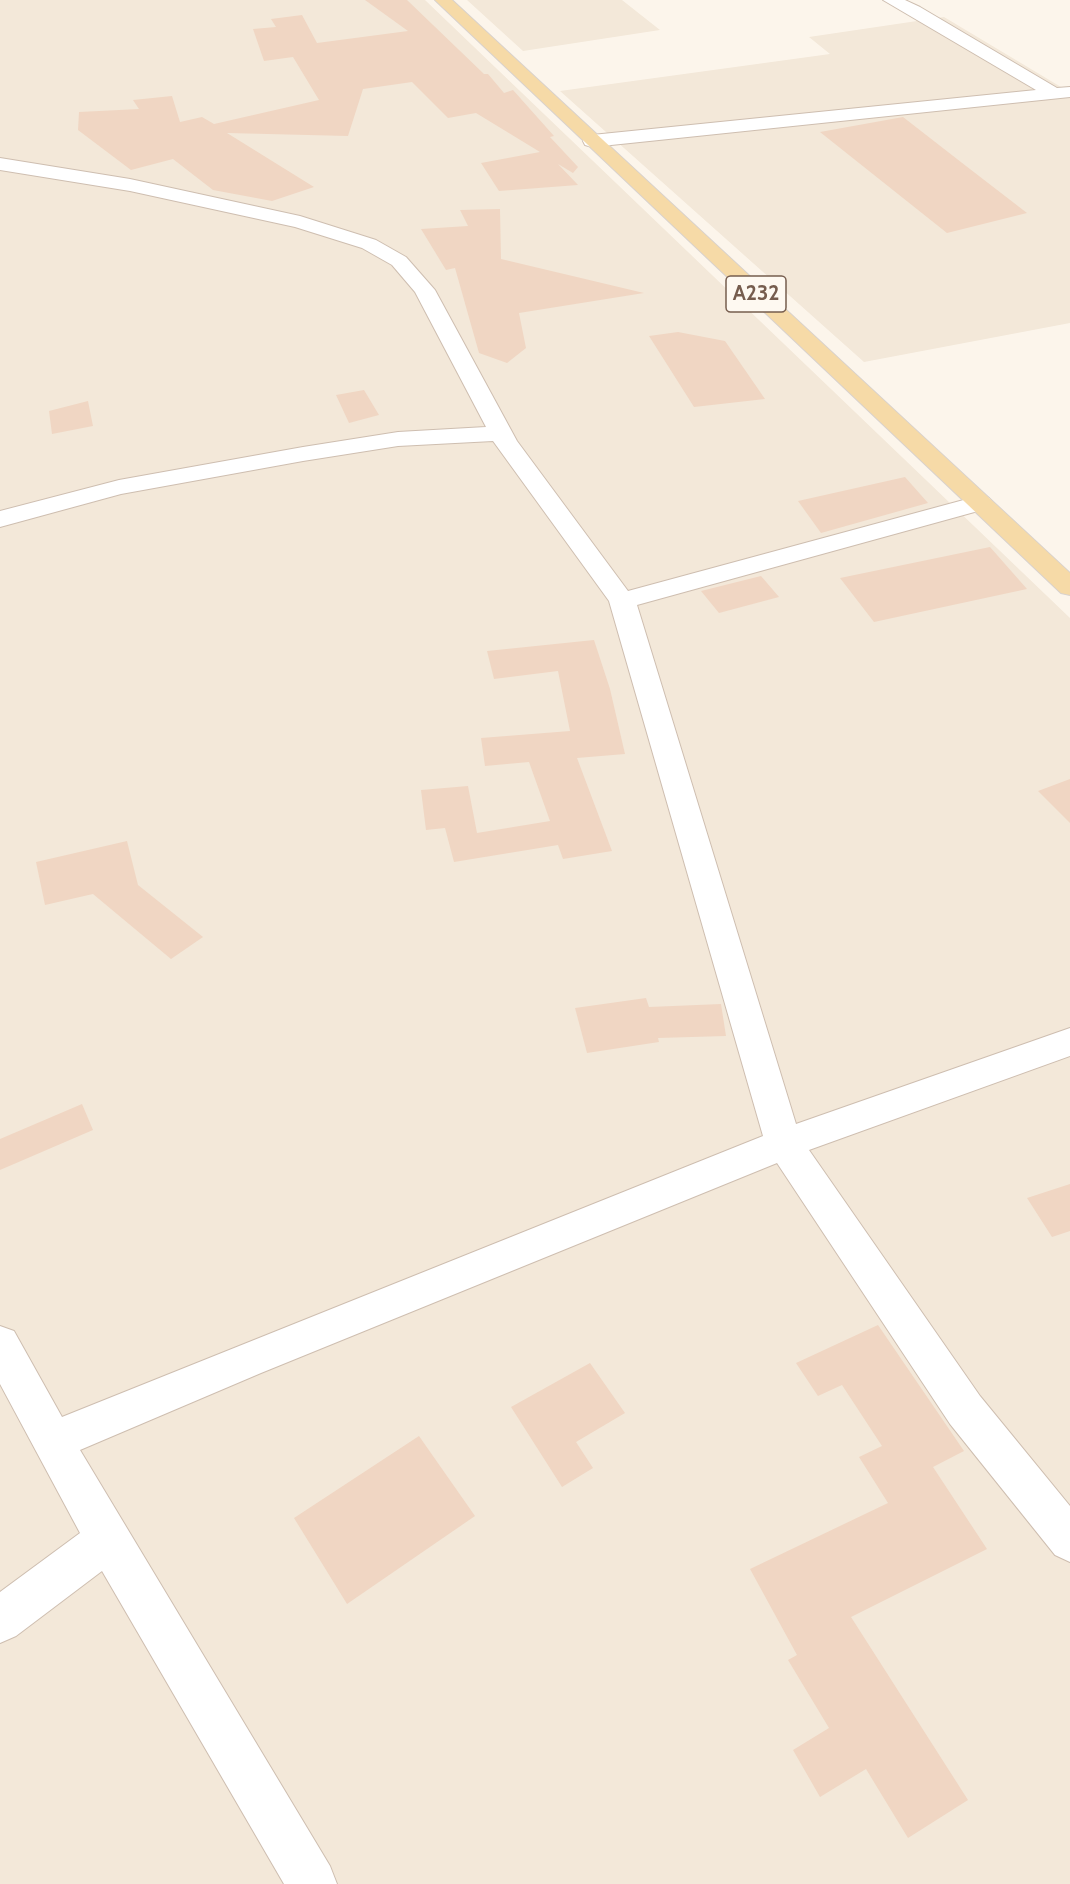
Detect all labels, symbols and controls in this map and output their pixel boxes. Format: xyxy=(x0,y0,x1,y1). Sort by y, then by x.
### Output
road number: A232 xyxy=(726,276,786,312)

